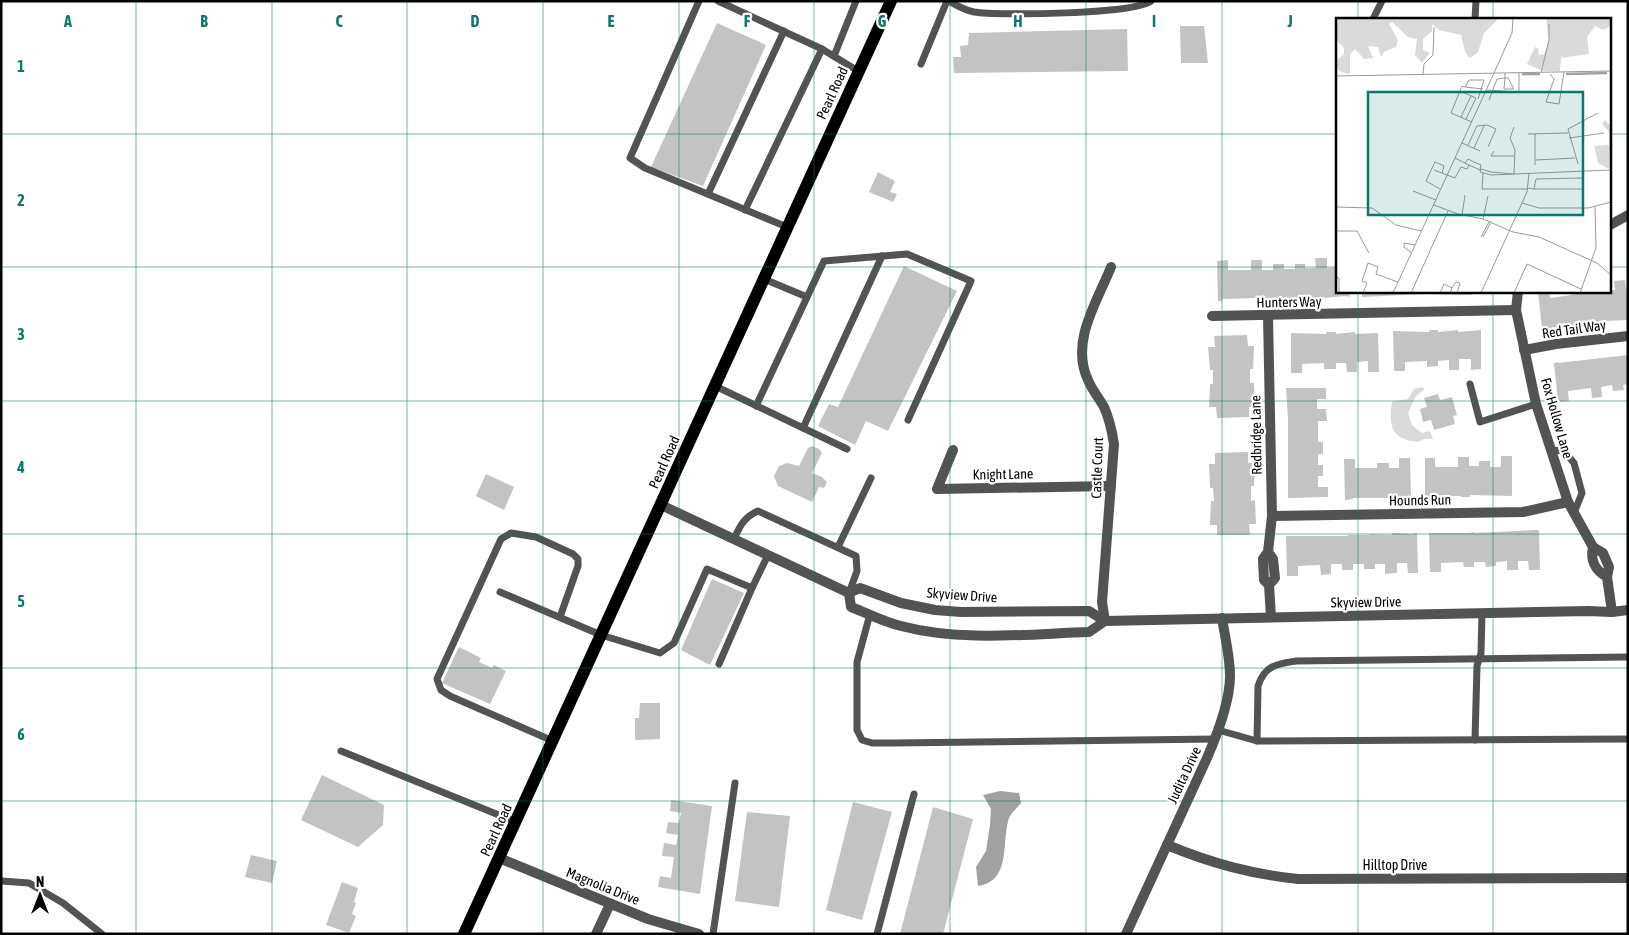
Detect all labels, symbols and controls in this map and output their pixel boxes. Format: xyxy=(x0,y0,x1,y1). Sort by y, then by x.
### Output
text: A xyxy=(63,12,72,30)
text: B xyxy=(200,12,208,30)
text: C xyxy=(335,12,343,30)
text: D xyxy=(471,12,480,30)
text: E xyxy=(608,12,615,30)
text: F xyxy=(744,12,751,30)
text: G xyxy=(878,12,887,30)
text: H xyxy=(1013,12,1023,30)
text: I xyxy=(1152,12,1156,30)
text: J xyxy=(1286,12,1293,30)
inset map xyxy=(1336,18,1612,292)
text: 1 xyxy=(17,57,25,75)
street label: Pearl Road xyxy=(813,64,851,122)
text: 2 xyxy=(17,191,25,209)
street label: Hunters Way xyxy=(1256,293,1322,311)
street label: Red Tail Way xyxy=(1541,317,1607,341)
text: 3 xyxy=(17,325,25,343)
street label: Fox Hollow Lane xyxy=(1538,376,1576,460)
street label: Redbridge Lane xyxy=(1247,395,1265,475)
street label: Pearl Road xyxy=(645,433,683,491)
street label: Castle Court xyxy=(1088,437,1106,499)
text: 4 xyxy=(16,458,25,476)
street label: Knight Lane xyxy=(973,465,1033,483)
street label: Hounds Run xyxy=(1389,491,1451,509)
street label: Skyview Drive xyxy=(926,585,998,605)
text: 5 xyxy=(17,592,25,610)
street label: Skyview Drive xyxy=(1331,593,1401,611)
text: 6 xyxy=(17,725,25,743)
street label: Judita Drive xyxy=(1164,744,1204,806)
street label: Pearl Road xyxy=(477,801,515,859)
street label: Hilltop Drive xyxy=(1363,857,1427,873)
street label: Magnolia Drive xyxy=(564,864,642,908)
north arrow xyxy=(15,870,65,920)
text: N xyxy=(36,874,44,890)

